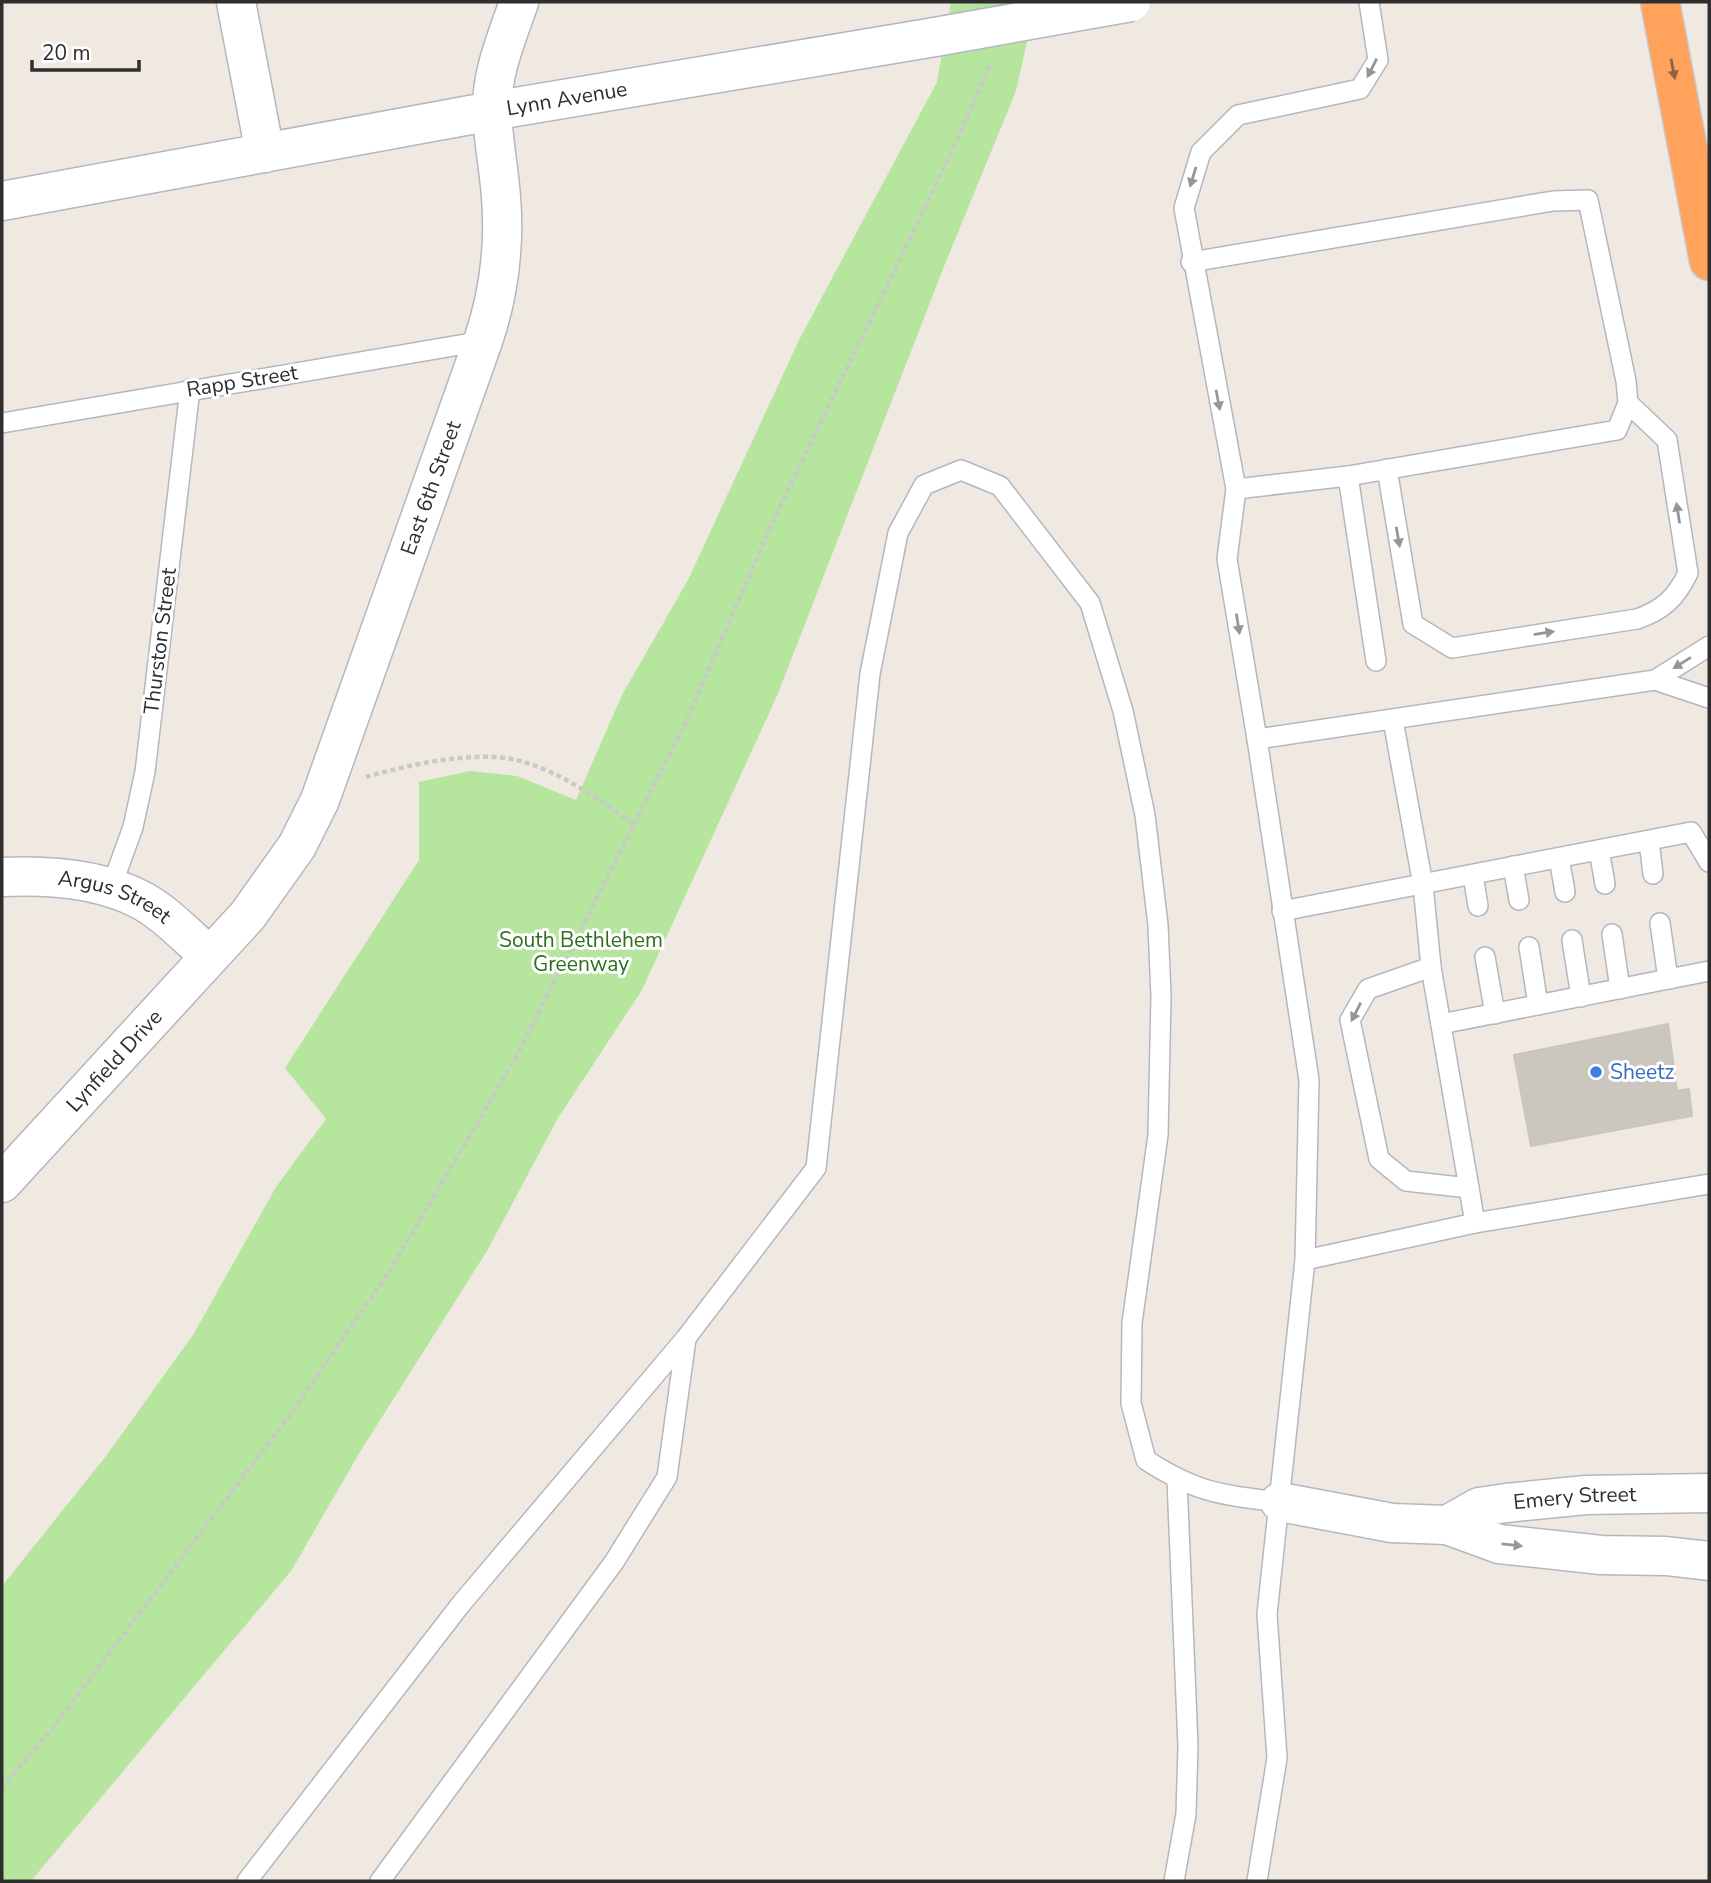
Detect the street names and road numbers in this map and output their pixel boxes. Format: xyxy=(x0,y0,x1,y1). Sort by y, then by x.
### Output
street label: Lynn Avenue xyxy=(504,75,629,122)
street label: Rapp Street xyxy=(184,358,300,404)
street label: East 6th Street xyxy=(394,416,468,559)
street label: Thurston Street xyxy=(137,566,183,716)
street label: Argus Street xyxy=(57,864,178,930)
street label: Lynfield Drive xyxy=(60,1003,168,1118)
street label: Emery Street xyxy=(1512,1480,1637,1516)

